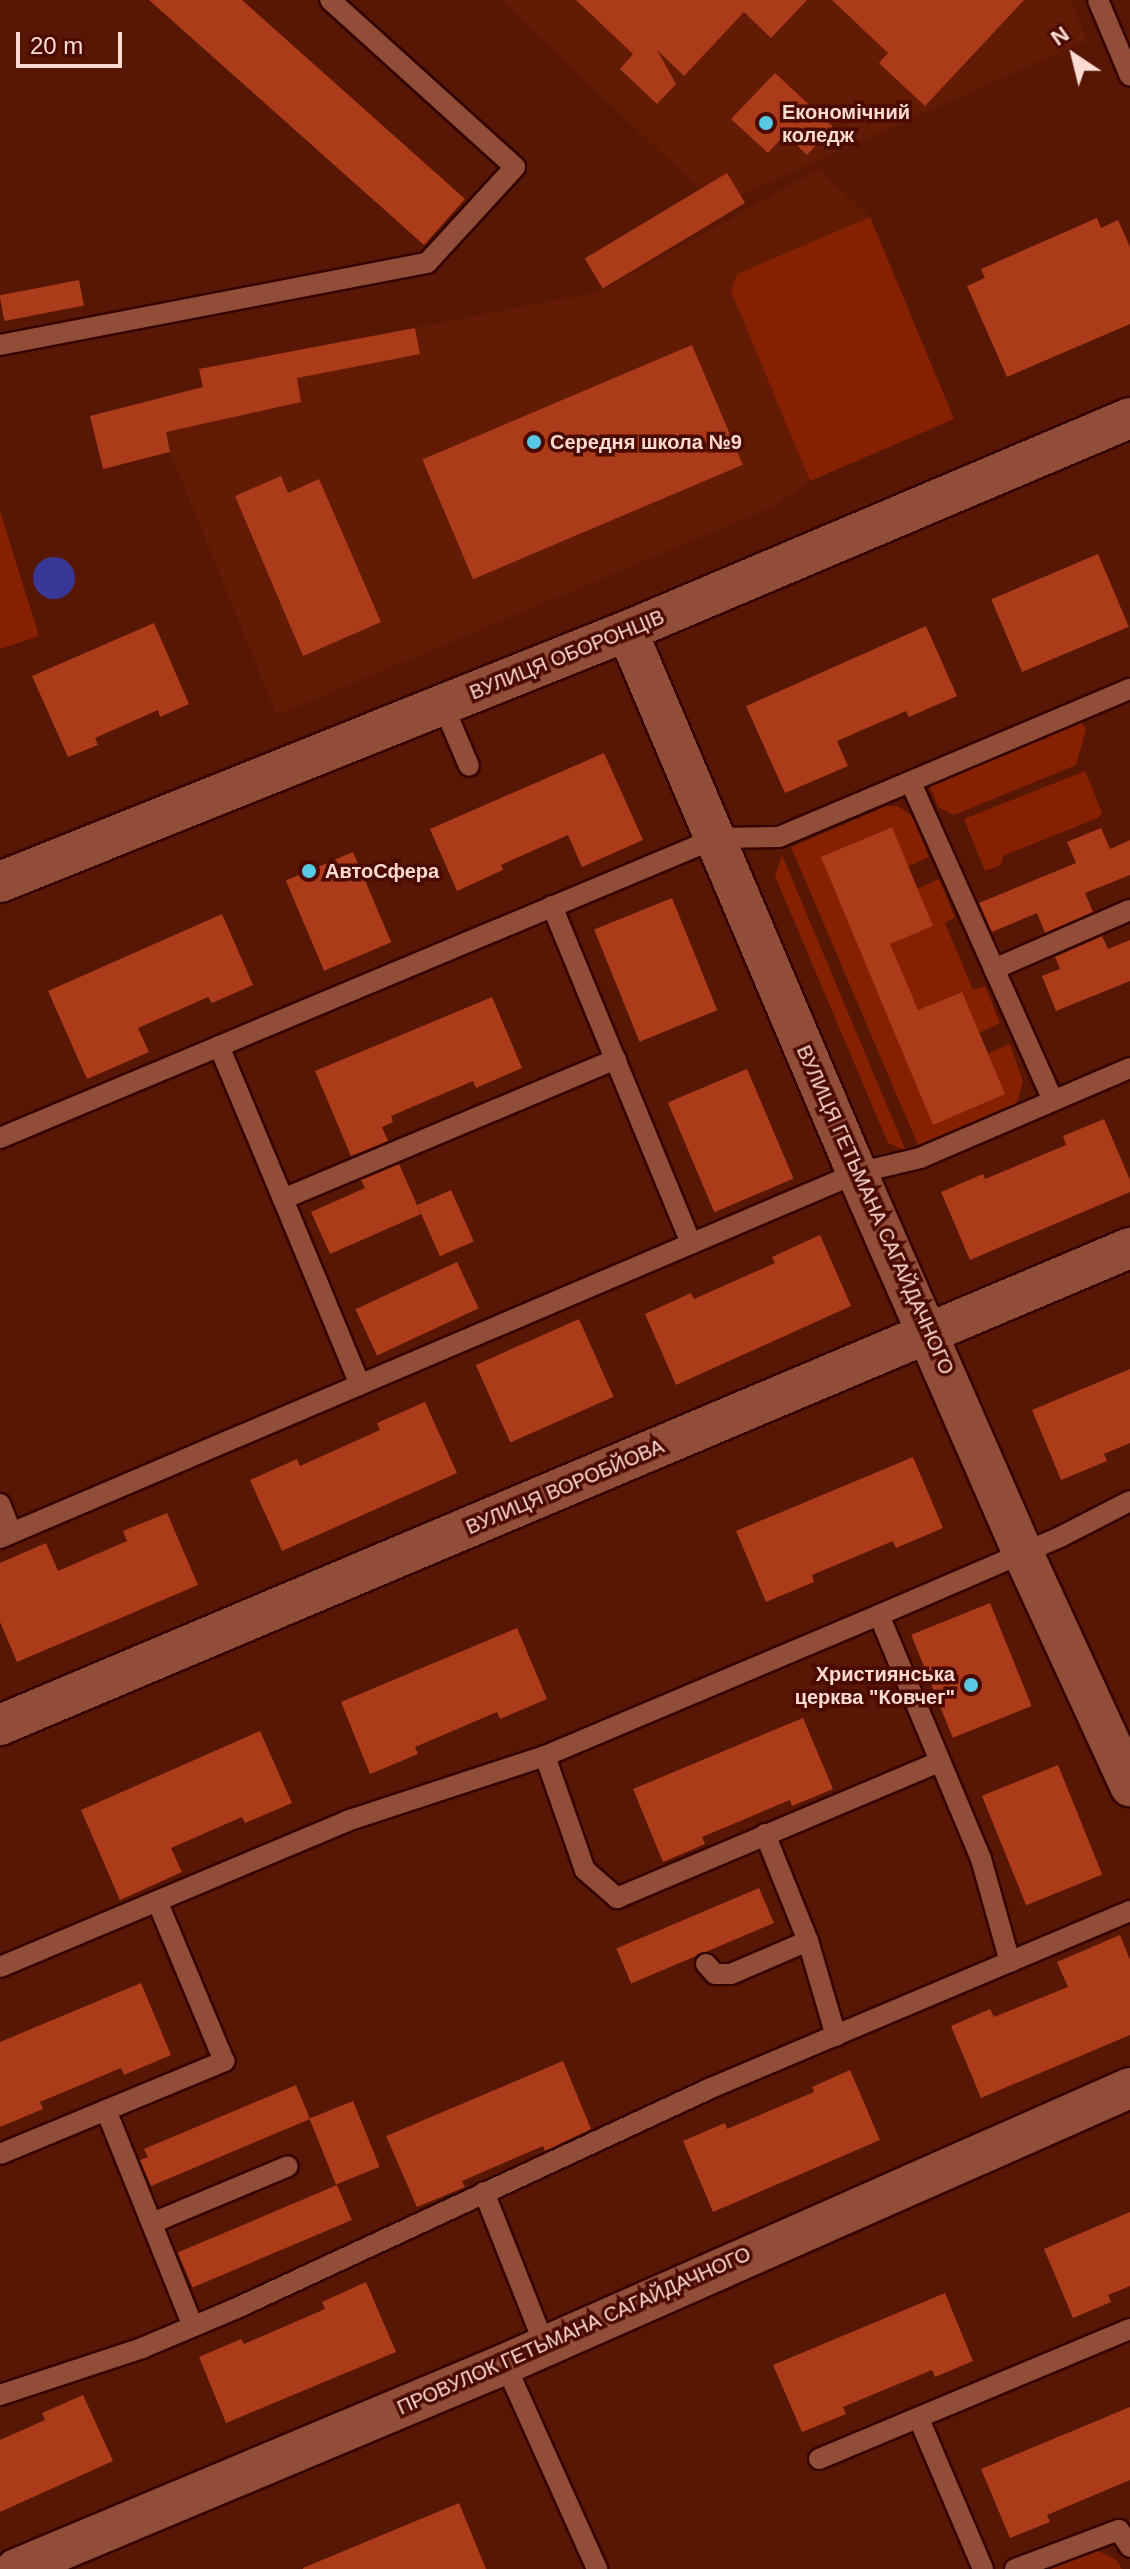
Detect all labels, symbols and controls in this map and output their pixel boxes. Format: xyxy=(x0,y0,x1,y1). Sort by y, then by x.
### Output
scale bar xyxy=(20,16,126,66)
north arrow xyxy=(1034,16,1114,96)
text: N xyxy=(1046,21,1074,51)
text: 20 m xyxy=(30,32,83,59)
place label: Економічний коледж xyxy=(782,100,910,147)
marker: Економічний коледж xyxy=(757,114,775,132)
place label: Середня школа №9 xyxy=(550,430,742,454)
marker: Середня школа №9 xyxy=(525,433,543,451)
street label: ВУЛИЦЯ ОБОРОНЦІВ xyxy=(466,605,668,705)
place label: АвтоСфера xyxy=(325,859,439,883)
marker: АвтоСфера xyxy=(300,862,318,880)
street label: ВУЛИЦЯ ГЕТЬМАНА САГАЙДАЧНОГО xyxy=(791,1042,959,1378)
street label: ВУЛИЦЯ ВОРОБЙОВА xyxy=(462,1434,668,1540)
place label: Християнська церква "Ковчег" xyxy=(795,1662,955,1709)
marker: Християнська церква "Ковчег" xyxy=(962,1676,980,1694)
street label: ПРОВУЛОК ГЕТЬМАНА САГАЙДАЧНОГО xyxy=(394,2242,754,2420)

